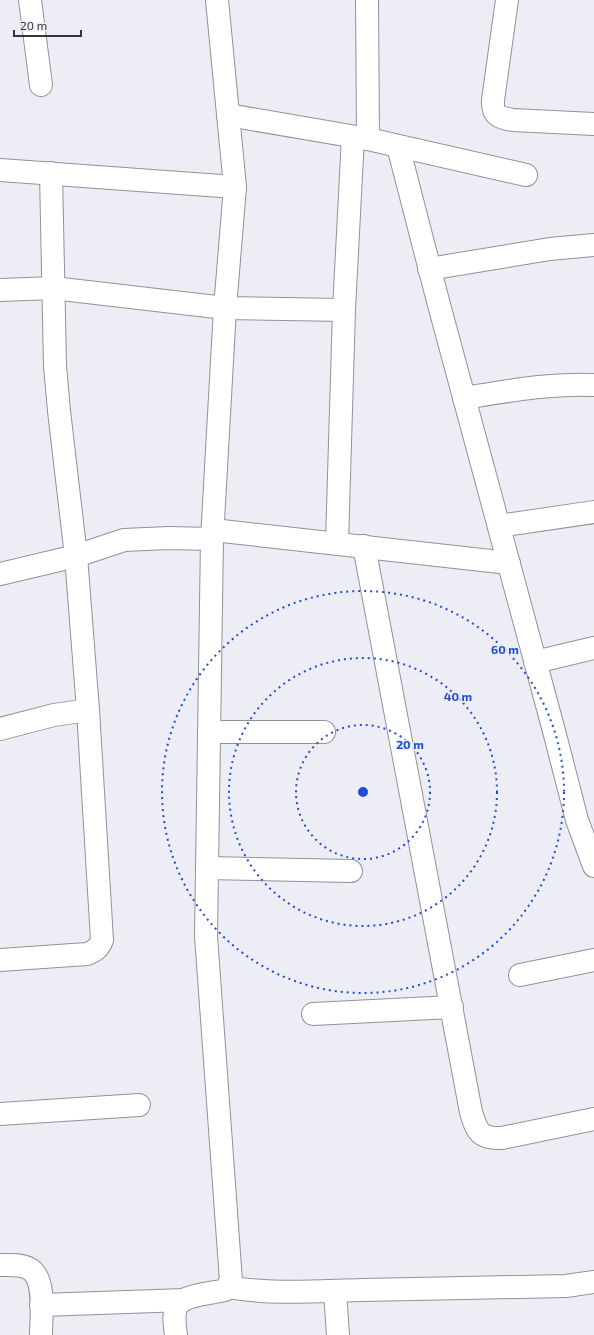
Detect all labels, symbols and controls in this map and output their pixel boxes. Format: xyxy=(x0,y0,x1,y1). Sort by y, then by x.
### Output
scale bar xyxy=(14,12,81,38)
text: 20 m xyxy=(20,18,47,32)
text: 60 m xyxy=(491,642,519,656)
text: 40 m xyxy=(444,689,472,703)
text: 20 m xyxy=(396,737,424,751)
centre of rings xyxy=(356,785,370,799)

